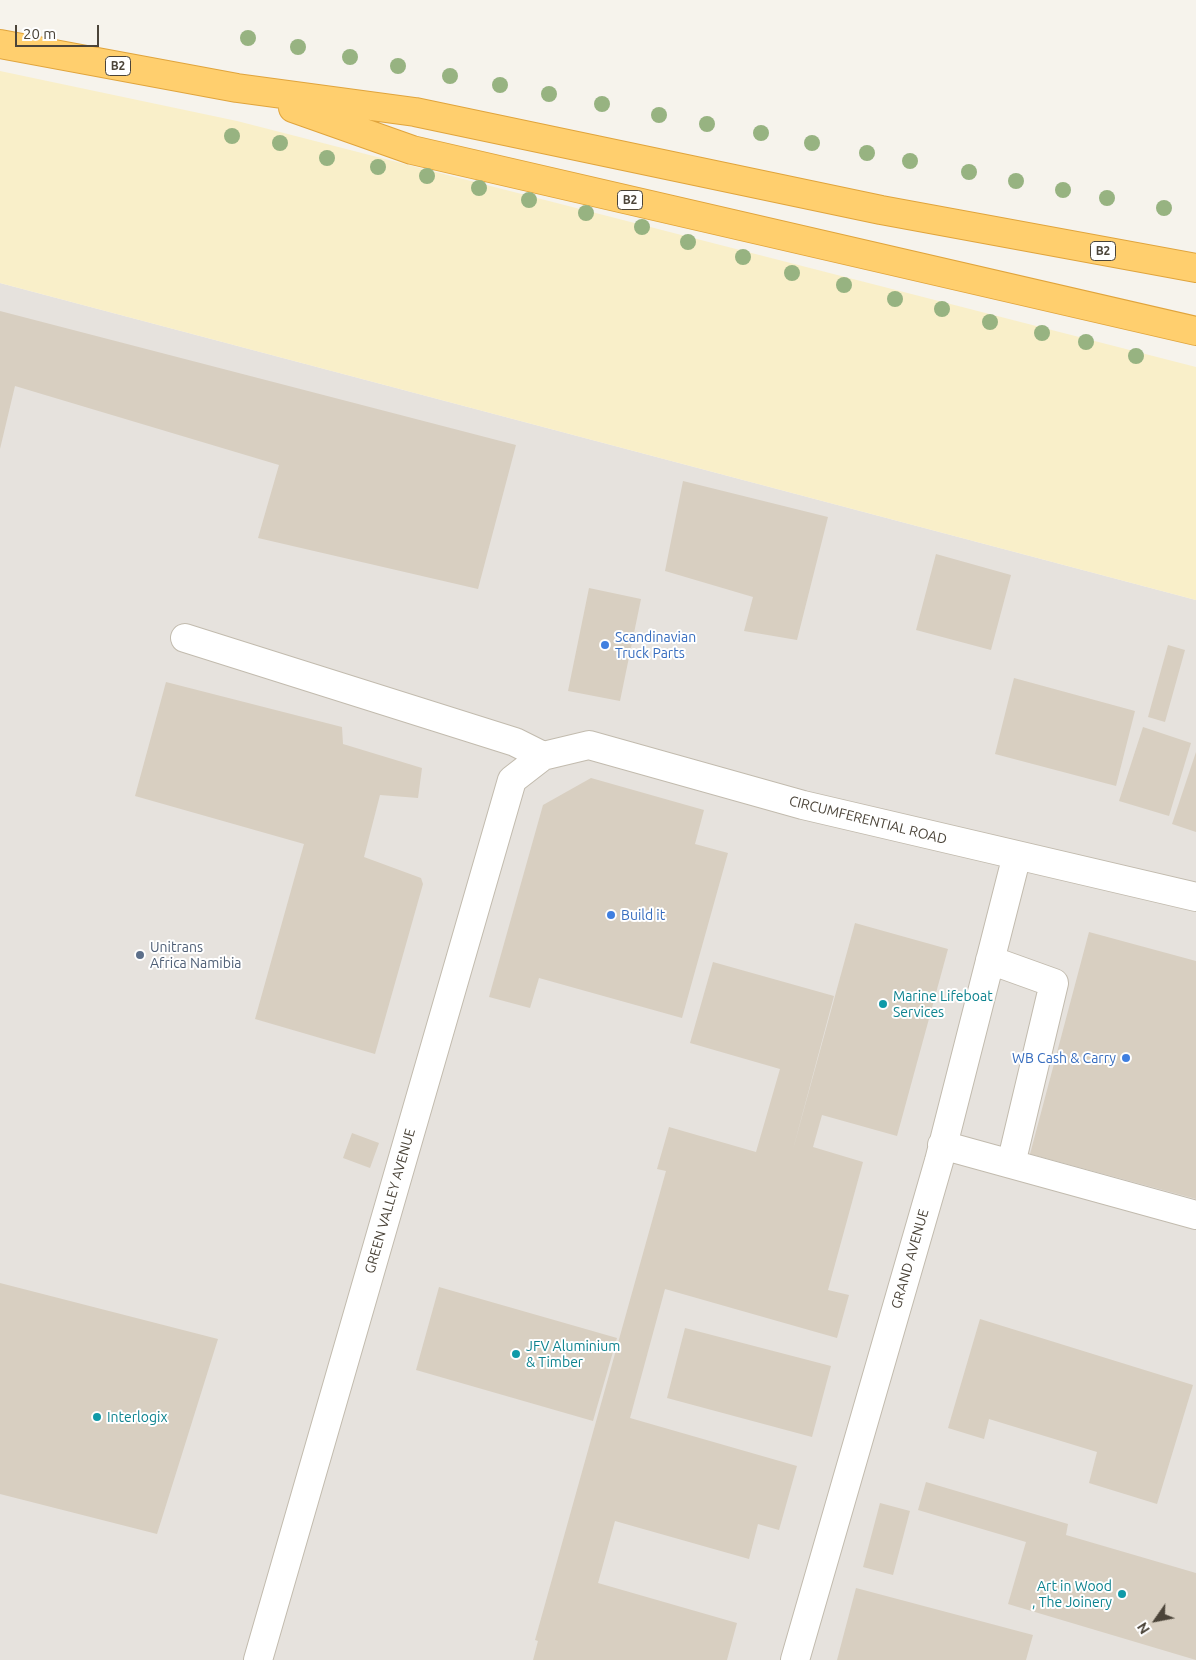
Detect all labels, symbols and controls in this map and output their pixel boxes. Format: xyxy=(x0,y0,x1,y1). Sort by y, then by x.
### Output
scale bar xyxy=(18,15,101,47)
text: 20 m xyxy=(23,25,56,42)
road number: B2 xyxy=(106,56,130,76)
road number: B2 xyxy=(618,190,642,210)
road number: B2 xyxy=(1090,242,1116,260)
place label: Scandinavian Truck Parts xyxy=(615,629,696,662)
marker: Scandinavian Truck Parts xyxy=(599,639,611,651)
street label: CIRCUMFERENTIAL ROAD xyxy=(787,792,949,848)
place label: Build it xyxy=(621,907,665,923)
marker: Build it xyxy=(605,909,617,921)
place label: Unitrans Africa Namibia xyxy=(150,939,241,972)
marker: Unitrans Africa Namibia xyxy=(134,949,146,961)
place label: Marine Lifeboat Services xyxy=(893,988,993,1020)
marker: Marine Lifeboat Services xyxy=(877,998,889,1010)
place label: WB Cash & Carry xyxy=(1012,1050,1116,1066)
marker: WB Cash & Carry xyxy=(1120,1052,1132,1064)
street label: GREEN VALLEY AVENUE xyxy=(361,1127,419,1275)
street label: GRAND AVENUE xyxy=(888,1207,932,1311)
place label: JFV Aluminium & Timber xyxy=(526,1338,620,1370)
marker: JFV Aluminium & Timber xyxy=(510,1348,522,1360)
place label: Interlogix xyxy=(107,1409,167,1425)
marker: Interlogix xyxy=(91,1411,103,1423)
place label: Art in Wood , The Joinery xyxy=(1032,1578,1112,1610)
marker: Art in Wood , The Joinery xyxy=(1116,1588,1128,1600)
north arrow xyxy=(1131,1595,1181,1645)
text: N xyxy=(1134,1619,1153,1637)

